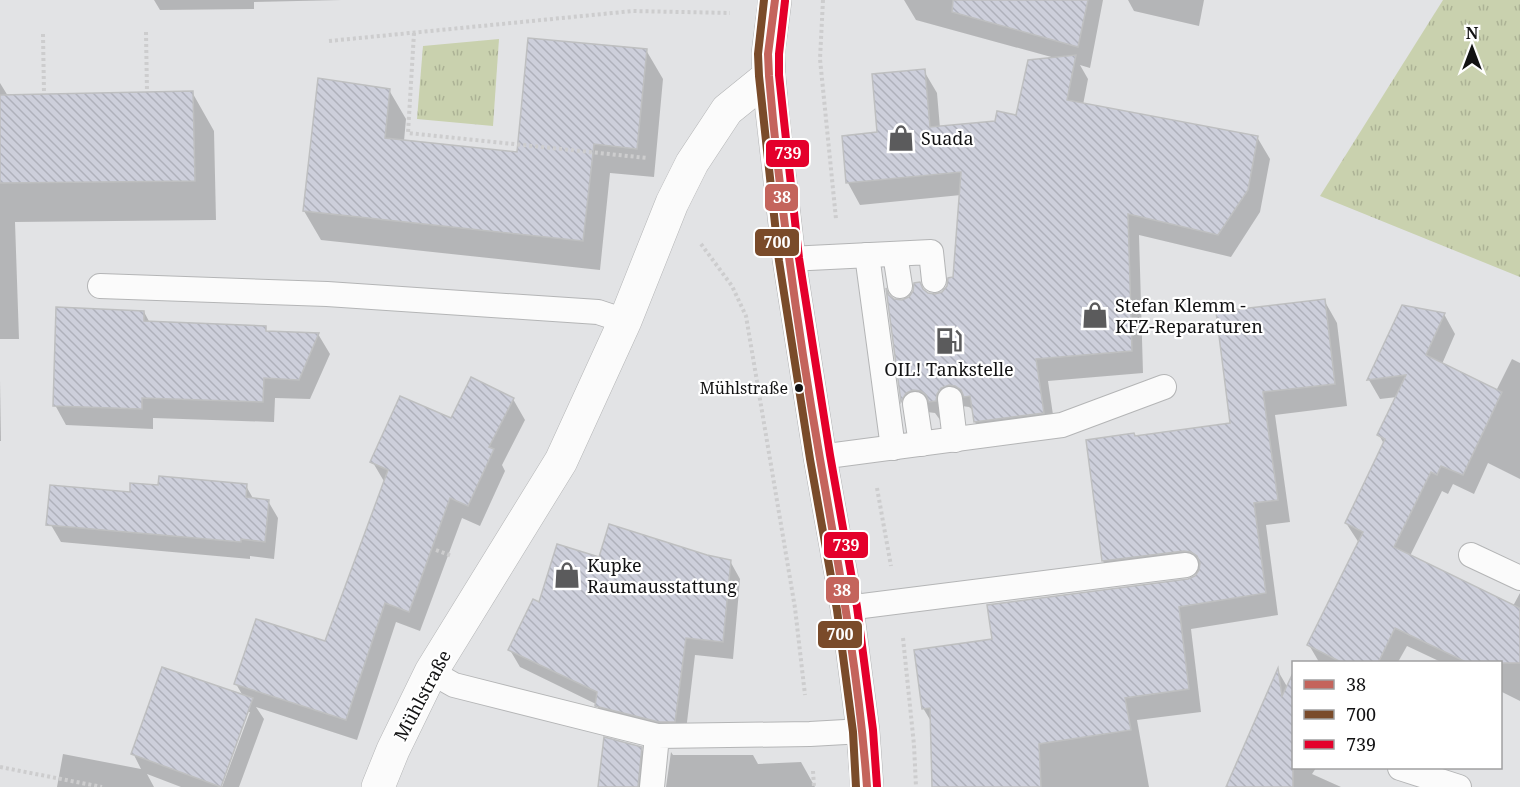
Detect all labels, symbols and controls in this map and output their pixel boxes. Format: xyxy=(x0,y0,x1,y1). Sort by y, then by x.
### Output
north arrow xyxy=(1442,18,1502,78)
text: N xyxy=(1466,22,1479,44)
shop icon: Suada xyxy=(886,123,916,153)
place label: Suada xyxy=(921,126,974,150)
line badge: 739 xyxy=(765,139,810,168)
text: 739 xyxy=(774,142,802,164)
line badge: 38 xyxy=(764,183,799,212)
text: 38 xyxy=(773,186,791,208)
line badge: 700 xyxy=(754,228,800,257)
text: 700 xyxy=(763,231,791,253)
place label: Stefan Klemm - KFZ-Reparaturen xyxy=(1115,293,1263,338)
shop icon: Stefan Klemm - KFZ-Reparaturen xyxy=(1080,300,1110,330)
fuel station icon: OIL! Tankstelle xyxy=(934,326,964,356)
place label: OIL! Tankstelle xyxy=(884,357,1014,381)
place label: Mühlstraße xyxy=(700,377,788,399)
marker: Mühlstraße xyxy=(793,382,805,394)
line badge: 739 xyxy=(823,531,869,559)
text: 739 xyxy=(832,534,860,556)
place label: Kupke Raumausstattung xyxy=(587,553,737,598)
shop icon: Kupke Raumausstattung xyxy=(552,560,582,590)
line badge: 38 xyxy=(825,576,860,604)
text: 38 xyxy=(833,579,851,601)
line badge: 700 xyxy=(817,620,863,649)
text: 700 xyxy=(826,623,854,645)
street label: Mühlstraße xyxy=(388,646,456,744)
legend xyxy=(1292,661,1502,769)
text: 38 xyxy=(1346,672,1366,696)
text: 700 xyxy=(1346,702,1376,726)
text: 739 xyxy=(1346,732,1376,756)

